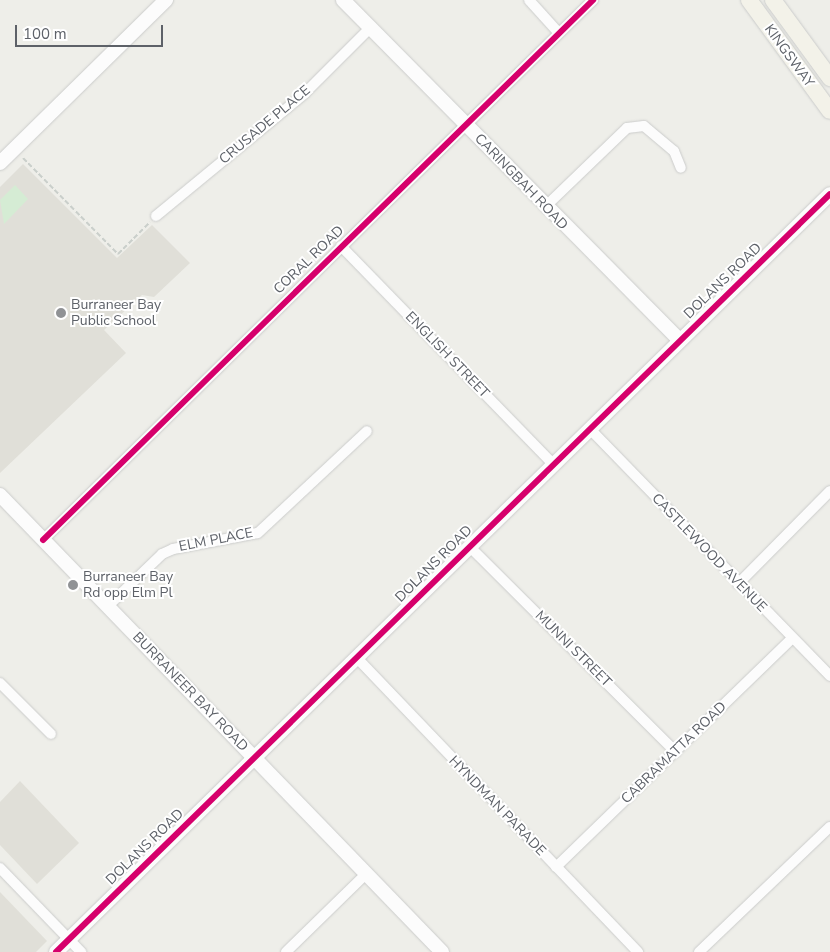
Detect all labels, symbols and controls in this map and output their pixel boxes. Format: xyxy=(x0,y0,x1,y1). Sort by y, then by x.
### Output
scale bar xyxy=(18,15,165,47)
street label: KINGSWAY xyxy=(761,21,817,91)
text: 100 m xyxy=(23,24,67,44)
street label: CRUSADE PLACE xyxy=(216,82,314,168)
street label: CARINGBAH ROAD xyxy=(471,130,571,234)
street label: CORAL ROAD xyxy=(270,222,348,298)
street label: DOLANS ROAD xyxy=(681,240,765,322)
place label: Burraneer Bay Public School xyxy=(71,297,161,330)
marker: Burraneer Bay Public School xyxy=(55,307,67,319)
street label: ENGLISH STREET xyxy=(402,308,492,402)
street label: CASTLEWOOD AVENUE xyxy=(648,490,770,616)
street label: DOLANS ROAD xyxy=(392,522,476,606)
street label: ELM PLACE xyxy=(178,525,254,555)
place label: Burraneer Bay Rd opp Elm Pl xyxy=(83,569,173,602)
marker: Burraneer Bay Rd opp Elm Pl xyxy=(67,579,79,591)
street label: MUNNI STREET xyxy=(531,607,615,691)
street label: BURRANEER BAY ROAD xyxy=(129,629,251,755)
street label: CABRAMATTA ROAD xyxy=(618,698,730,808)
street label: HYNDMAN PARADE xyxy=(445,753,549,859)
street label: DOLANS ROAD xyxy=(103,806,187,888)

